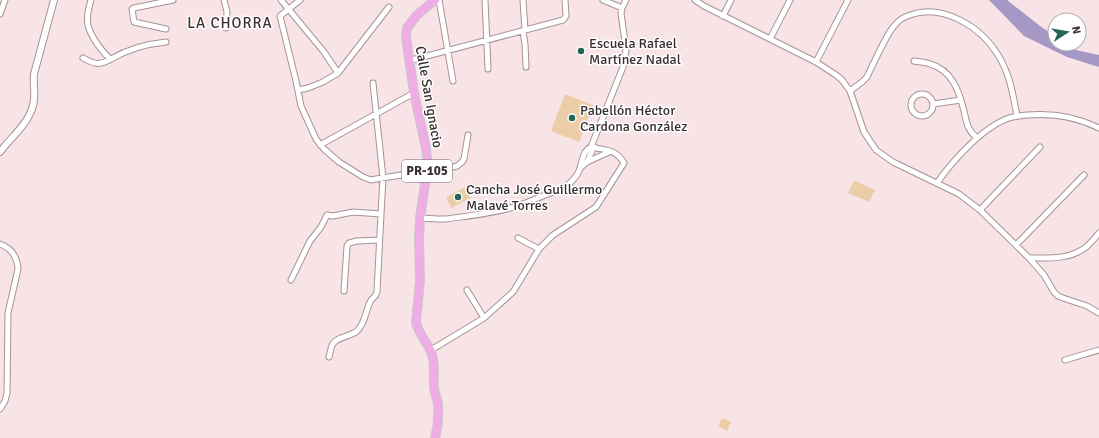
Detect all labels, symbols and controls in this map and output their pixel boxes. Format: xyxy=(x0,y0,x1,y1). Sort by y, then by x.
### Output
north arrow xyxy=(1047,12,1087,52)
district label: LA CHORRA xyxy=(187,14,273,32)
text: N xyxy=(1069,25,1083,35)
place label: Escuela Rafael Martínez Nadal xyxy=(589,35,681,68)
street label: Calle San Ignacio xyxy=(412,45,446,149)
marker: Escuela Rafael Martínez Nadal xyxy=(576,46,586,56)
place label: Pabellón Héctor Cardona González xyxy=(580,102,688,135)
marker: Pabellón Héctor Cardona González xyxy=(567,113,577,123)
road number: PR-105 xyxy=(402,160,452,182)
place label: Cancha José Guillermo Malavé Torres xyxy=(466,181,602,214)
marker: Cancha José Guillermo Malavé Torres xyxy=(453,192,463,202)

